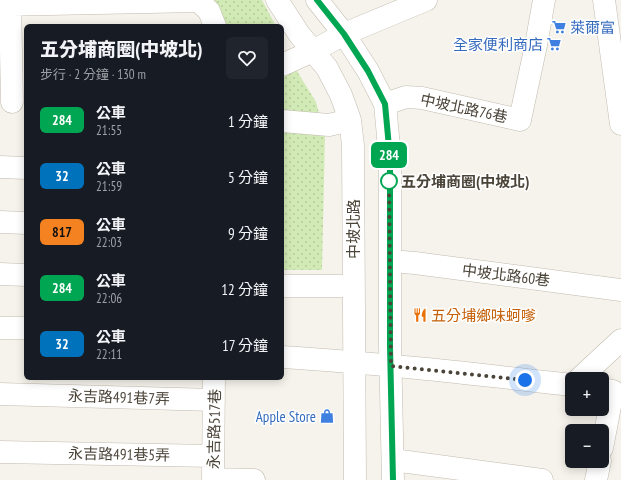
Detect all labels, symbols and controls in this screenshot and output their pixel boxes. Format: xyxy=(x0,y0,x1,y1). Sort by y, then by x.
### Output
place label: 萊爾富 xyxy=(570,18,615,37)
supermarket icon: 萊爾富 xyxy=(551,19,567,35)
place label: 全家便利商店 xyxy=(453,35,543,54)
supermarket icon: 全家便利商店 xyxy=(546,36,562,52)
text: 五分埔商圈(中坡北) xyxy=(40,37,203,61)
button: heart xyxy=(226,37,268,79)
text: 步行 · 2 分鐘 · 130 m xyxy=(40,66,146,83)
street label: 中坡北路76巷 xyxy=(419,90,509,126)
text: 公車 xyxy=(96,103,126,122)
text: 284 xyxy=(52,111,72,129)
text: 1 分鐘 xyxy=(228,112,268,131)
text: 21:55 xyxy=(96,122,122,139)
line badge: 284 xyxy=(366,142,412,168)
text: 284 xyxy=(379,146,399,164)
text: 公車 xyxy=(96,159,126,178)
text: 32 xyxy=(55,167,69,185)
text: 5 分鐘 xyxy=(228,168,268,187)
marker: 五分埔商圈(中坡北) xyxy=(380,172,398,190)
place label: 五分埔商圈(中坡北) xyxy=(401,172,529,191)
text: 21:59 xyxy=(96,178,122,195)
street label: 中坡北路 xyxy=(344,199,363,259)
text: 公車 xyxy=(96,215,126,234)
text: 817 xyxy=(52,223,72,241)
text: 9 分鐘 xyxy=(228,224,268,243)
text: 22:03 xyxy=(96,234,122,251)
street label: 中坡北路60巷 xyxy=(461,260,551,290)
text: 公車 xyxy=(96,271,126,290)
text: 284 xyxy=(52,279,72,297)
text: 12 分鐘 xyxy=(221,280,268,299)
text: 22:06 xyxy=(96,290,122,307)
place label: 五分埔鄉味蚵嗲 xyxy=(431,306,536,325)
restaurant icon: 五分埔鄉味蚵嗲 xyxy=(412,307,428,323)
text: 公車 xyxy=(96,327,126,346)
text: 32 xyxy=(55,335,69,353)
text: 17 分鐘 xyxy=(222,336,268,355)
text: 22:11 xyxy=(96,346,122,363)
your location xyxy=(515,370,535,390)
map controls xyxy=(565,372,609,468)
button: + xyxy=(565,372,609,416)
street label: 永吉路491巷7弄 xyxy=(68,386,170,408)
street label: 永吉路517巷 xyxy=(204,389,224,469)
place label: Apple Store xyxy=(256,407,316,426)
shop icon: Apple Store xyxy=(319,408,335,424)
button: − xyxy=(565,424,609,468)
street label: 永吉路491巷5弄 xyxy=(68,444,170,464)

